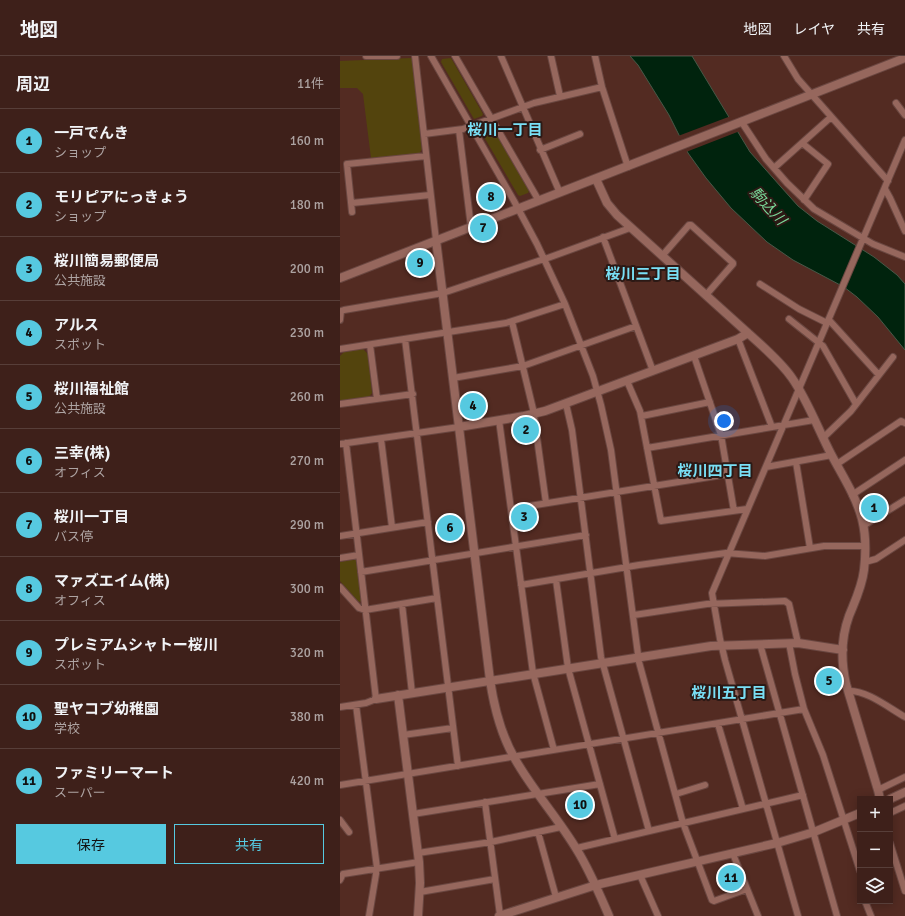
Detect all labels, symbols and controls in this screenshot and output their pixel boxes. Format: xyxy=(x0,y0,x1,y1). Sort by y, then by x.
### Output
text: 地図 xyxy=(20,18,58,42)
text: 地図 xyxy=(743,21,771,38)
text: レイヤ xyxy=(793,21,835,38)
text: 共有 xyxy=(857,21,885,38)
text: 周辺 xyxy=(16,74,50,95)
text: 11件 xyxy=(297,76,324,92)
district label: 桜川一丁目 xyxy=(467,121,543,139)
text: 一戸でんき xyxy=(54,124,129,142)
text: 1 xyxy=(25,133,33,149)
text: 160 m xyxy=(290,133,324,149)
text: ショップ xyxy=(54,145,106,161)
pin: 8 xyxy=(478,182,504,212)
water label: 駒込川 xyxy=(746,183,791,230)
text: モリピアにっきょう xyxy=(54,188,189,206)
text: 2 xyxy=(25,197,33,213)
text: 180 m xyxy=(290,197,324,213)
text: ショップ xyxy=(54,209,106,225)
pin: 7 xyxy=(470,213,496,243)
pin: 9 xyxy=(407,248,433,278)
text: 桜川簡易郵便局 xyxy=(54,252,159,270)
text: 3 xyxy=(25,261,33,277)
text: 200 m xyxy=(290,261,324,277)
district label: 桜川三丁目 xyxy=(605,265,681,283)
text: 公共施設 xyxy=(54,273,106,289)
text: アルス xyxy=(54,316,99,334)
text: 4 xyxy=(25,325,33,341)
text: 230 m xyxy=(290,325,324,341)
text: スポット xyxy=(54,337,106,353)
text: 桜川福祉館 xyxy=(54,380,129,398)
text: 5 xyxy=(25,389,33,405)
text: 260 m xyxy=(290,389,324,405)
pin: 4 xyxy=(460,391,486,421)
text: 公共施設 xyxy=(54,401,106,417)
your location xyxy=(714,411,734,431)
pin: 2 xyxy=(513,415,539,445)
text: 三幸(株) xyxy=(54,444,110,462)
text: 6 xyxy=(25,453,33,469)
text: 270 m xyxy=(290,453,324,469)
district label: 桜川四丁目 xyxy=(677,462,753,480)
text: オフィス xyxy=(54,465,106,481)
pin: 1 xyxy=(861,493,887,523)
pin: 3 xyxy=(511,502,537,532)
text: 桜川一丁目 xyxy=(54,508,129,526)
pin: 6 xyxy=(437,513,463,543)
text: 7 xyxy=(25,517,33,533)
text: 290 m xyxy=(290,517,324,533)
text: バス停 xyxy=(54,529,93,545)
text: マァズエイム(株) xyxy=(54,572,170,590)
text: 8 xyxy=(25,581,33,597)
text: 300 m xyxy=(290,581,324,597)
text: オフィス xyxy=(54,593,106,609)
text: プレミアムシャトー桜川 xyxy=(54,636,218,654)
text: 9 xyxy=(25,645,33,661)
text: 320 m xyxy=(290,645,324,661)
text: スポット xyxy=(54,657,106,673)
pin: 5 xyxy=(816,666,842,696)
district label: 桜川五丁目 xyxy=(691,684,767,702)
text: 聖ヤコブ幼稚園 xyxy=(54,700,159,718)
text: 10 xyxy=(22,709,36,725)
text: 380 m xyxy=(290,709,324,725)
text: 学校 xyxy=(54,721,80,737)
text: ファミリーマート xyxy=(54,764,174,782)
text: 11 xyxy=(22,773,36,789)
text: 420 m xyxy=(290,773,324,789)
text: スーパー xyxy=(54,785,106,801)
pin: 10 xyxy=(567,790,593,820)
map controls xyxy=(857,796,893,904)
button: + xyxy=(857,796,893,832)
button: 保存 xyxy=(16,824,166,864)
button: 共有 xyxy=(174,824,324,864)
button: − xyxy=(857,832,893,868)
pin: 11 xyxy=(718,863,744,893)
button: layers xyxy=(857,868,893,904)

